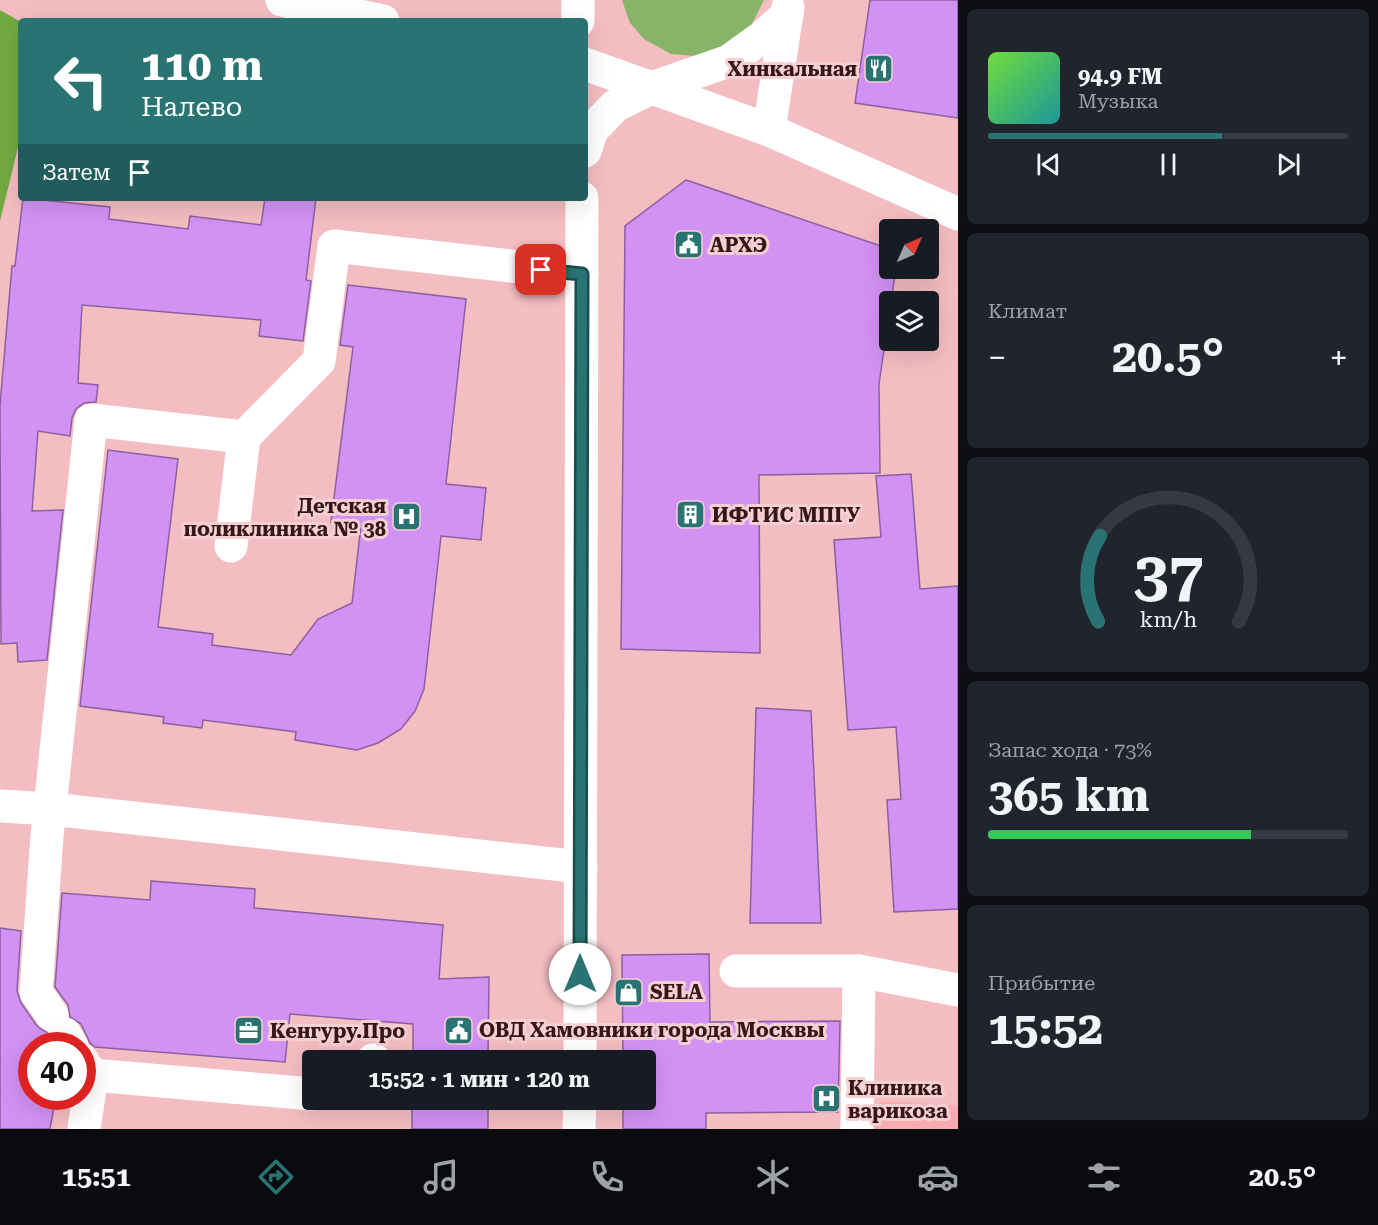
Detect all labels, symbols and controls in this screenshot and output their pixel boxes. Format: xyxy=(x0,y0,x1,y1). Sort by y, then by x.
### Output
text: 110 m xyxy=(141,41,263,90)
icon: left xyxy=(42,42,120,120)
restaurant icon: Хинкальная xyxy=(862,53,894,85)
place label: Хинкальная xyxy=(728,57,857,81)
text: 94.9 FM xyxy=(1078,64,1162,89)
text: Музыка xyxy=(1078,89,1158,113)
text: Налево xyxy=(141,91,242,123)
icon: previous xyxy=(1032,148,1065,181)
icon: pause xyxy=(1152,148,1185,181)
icon: next xyxy=(1272,148,1305,181)
icon: arrive xyxy=(123,156,156,189)
text: Затем xyxy=(42,160,111,185)
north arrow xyxy=(879,219,939,279)
map controls xyxy=(879,219,939,351)
public building icon: АРХЭ xyxy=(673,229,705,261)
place label: АРХЭ xyxy=(710,233,767,257)
pin xyxy=(515,244,566,295)
icon: arrive xyxy=(524,253,557,286)
button: layers xyxy=(879,291,939,351)
text: Климат xyxy=(988,299,1067,323)
text: 20.5° xyxy=(1112,330,1224,383)
text: − xyxy=(988,338,1006,377)
text: + xyxy=(1330,338,1348,377)
place label: Детская поликлиника № 38 xyxy=(184,494,386,541)
building icon: ИФТИС МПГУ xyxy=(675,499,707,531)
hospital icon: Детская поликлиника № 38 xyxy=(391,501,423,533)
place label: ИФТИС МПГУ xyxy=(712,503,860,527)
text: 37 xyxy=(1133,538,1203,611)
text: km/h xyxy=(1139,607,1197,632)
text: Запас хода · 73% xyxy=(988,738,1152,762)
text: 365 km xyxy=(988,769,1149,822)
position arrow xyxy=(548,942,612,1006)
text: Прибытие xyxy=(988,971,1095,995)
shop icon: SELA xyxy=(613,976,645,1008)
place label: SELA xyxy=(650,980,703,1004)
text: 15:52 xyxy=(988,1002,1103,1055)
public building icon: ОВД Хамовники города Москвы xyxy=(442,1014,474,1046)
office icon: Кенгуру.Про xyxy=(233,1015,265,1047)
place label: ОВД Хамовники города Москвы xyxy=(479,1018,825,1042)
place label: Кенгуру.Про xyxy=(270,1019,405,1043)
speed limit sign: 40 xyxy=(18,1032,96,1110)
text: 15:52 · 1 мин · 120 m xyxy=(368,1067,590,1092)
place label: Клиника варикоза xyxy=(848,1076,948,1123)
hospital icon: Клиника варикоза xyxy=(811,1083,843,1115)
icon: directions xyxy=(255,1156,297,1198)
icon: music xyxy=(420,1156,462,1198)
icon: phone xyxy=(586,1156,628,1198)
icon: climate xyxy=(752,1156,794,1198)
icon: car xyxy=(917,1156,959,1198)
icon: filters xyxy=(1083,1156,1125,1198)
text: 15:51 xyxy=(62,1161,131,1193)
text: 20.5° xyxy=(1249,1161,1316,1193)

